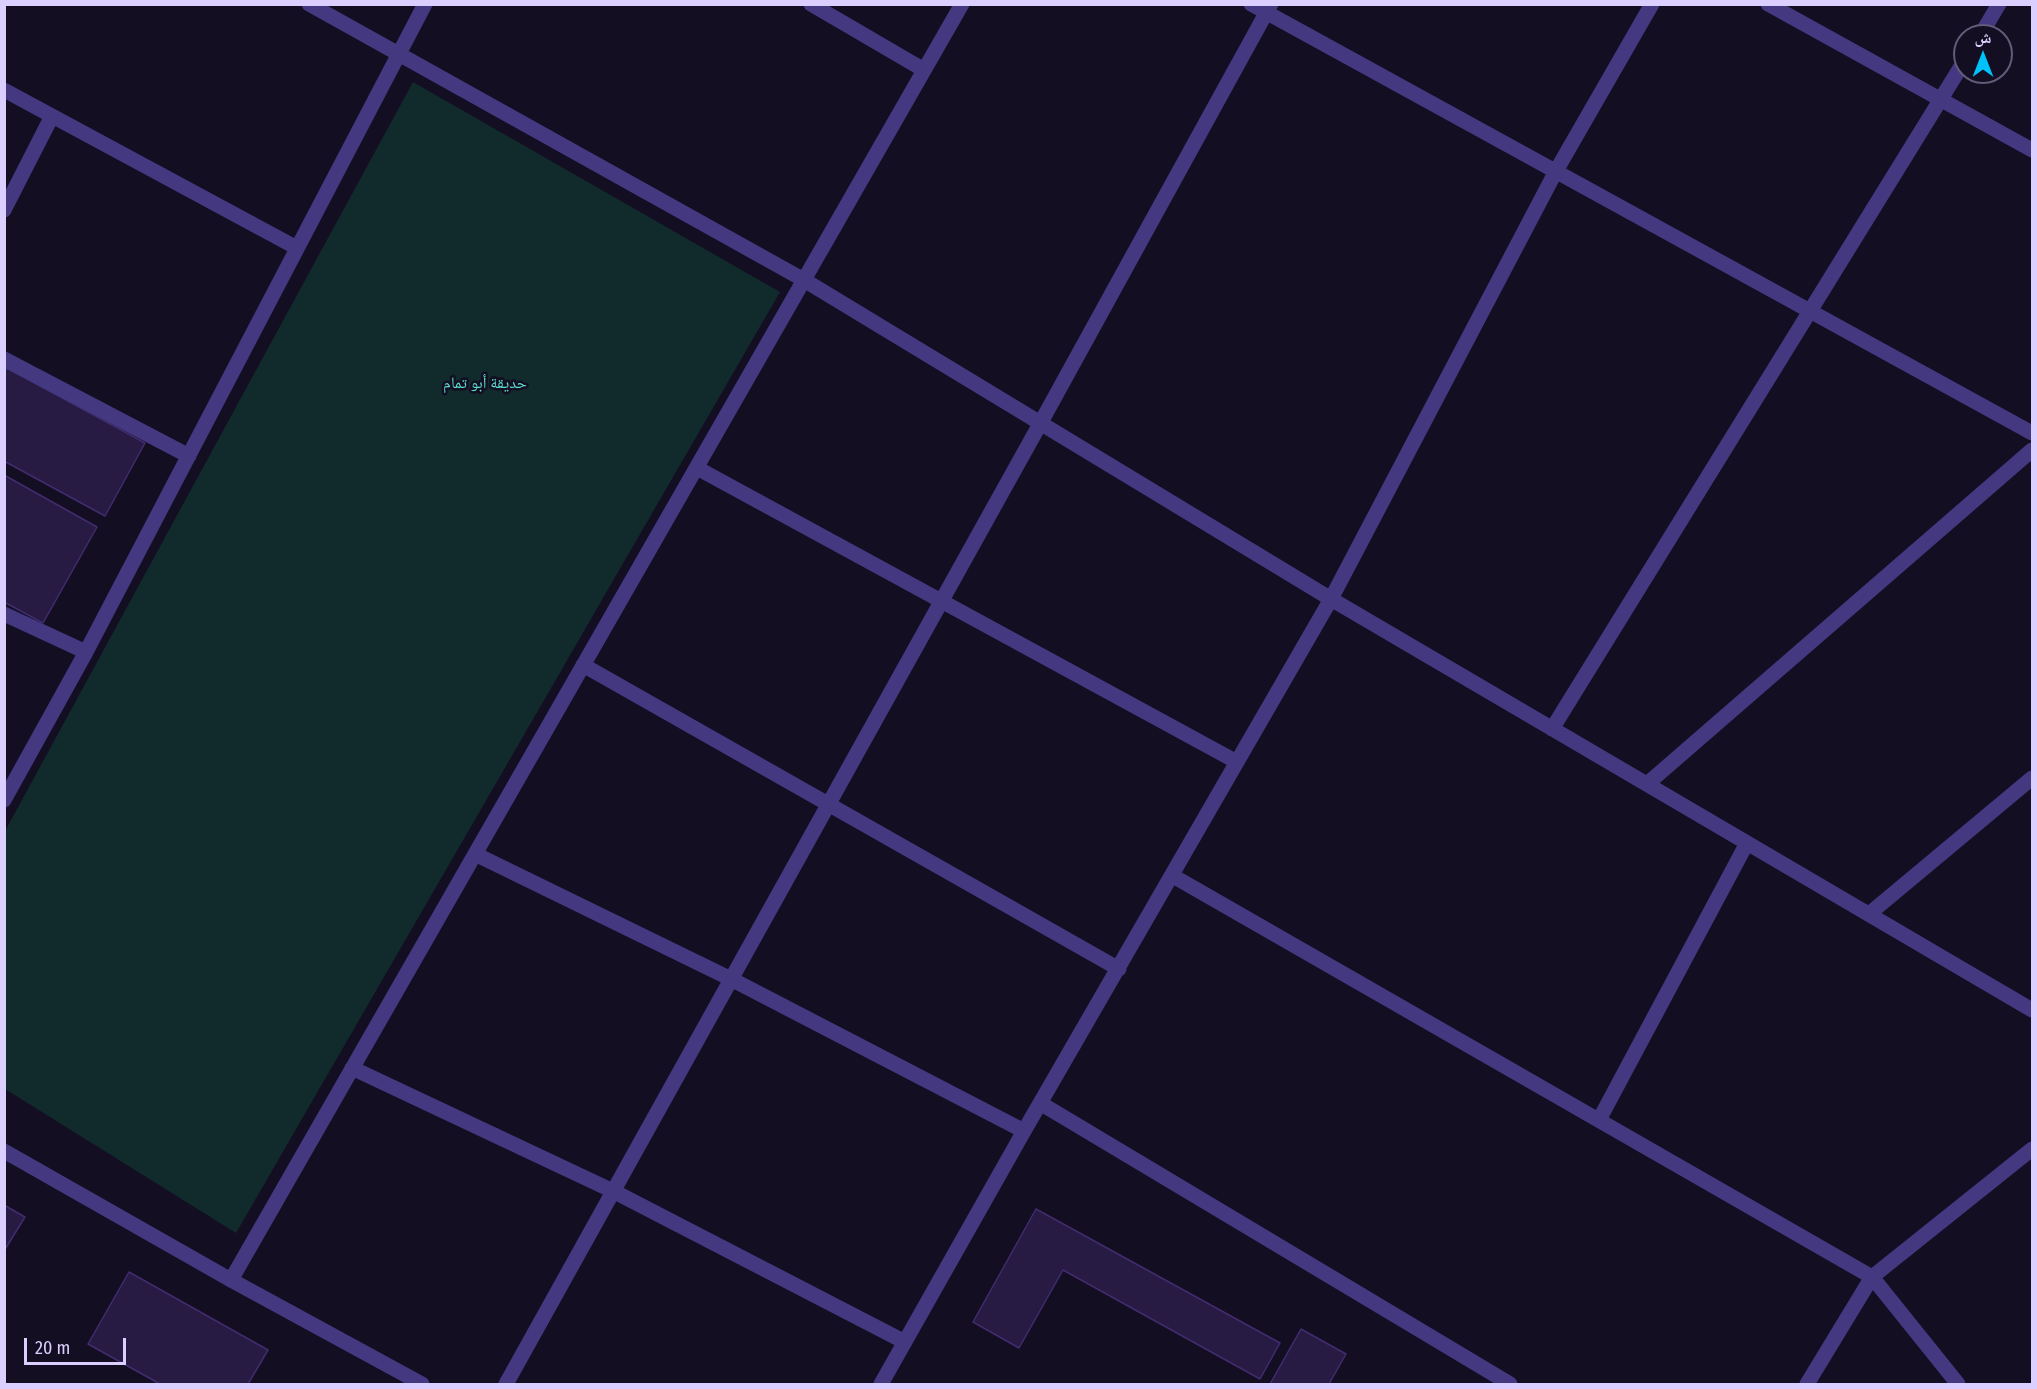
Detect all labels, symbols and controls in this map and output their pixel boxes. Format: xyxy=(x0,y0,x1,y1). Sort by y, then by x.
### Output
north arrow xyxy=(1953,24,2013,84)
text: ش xyxy=(1975,28,1991,47)
park label: حديقة أبو تمام xyxy=(443,374,527,394)
scale bar xyxy=(27,1326,129,1364)
text: 20 m xyxy=(35,1337,70,1359)

